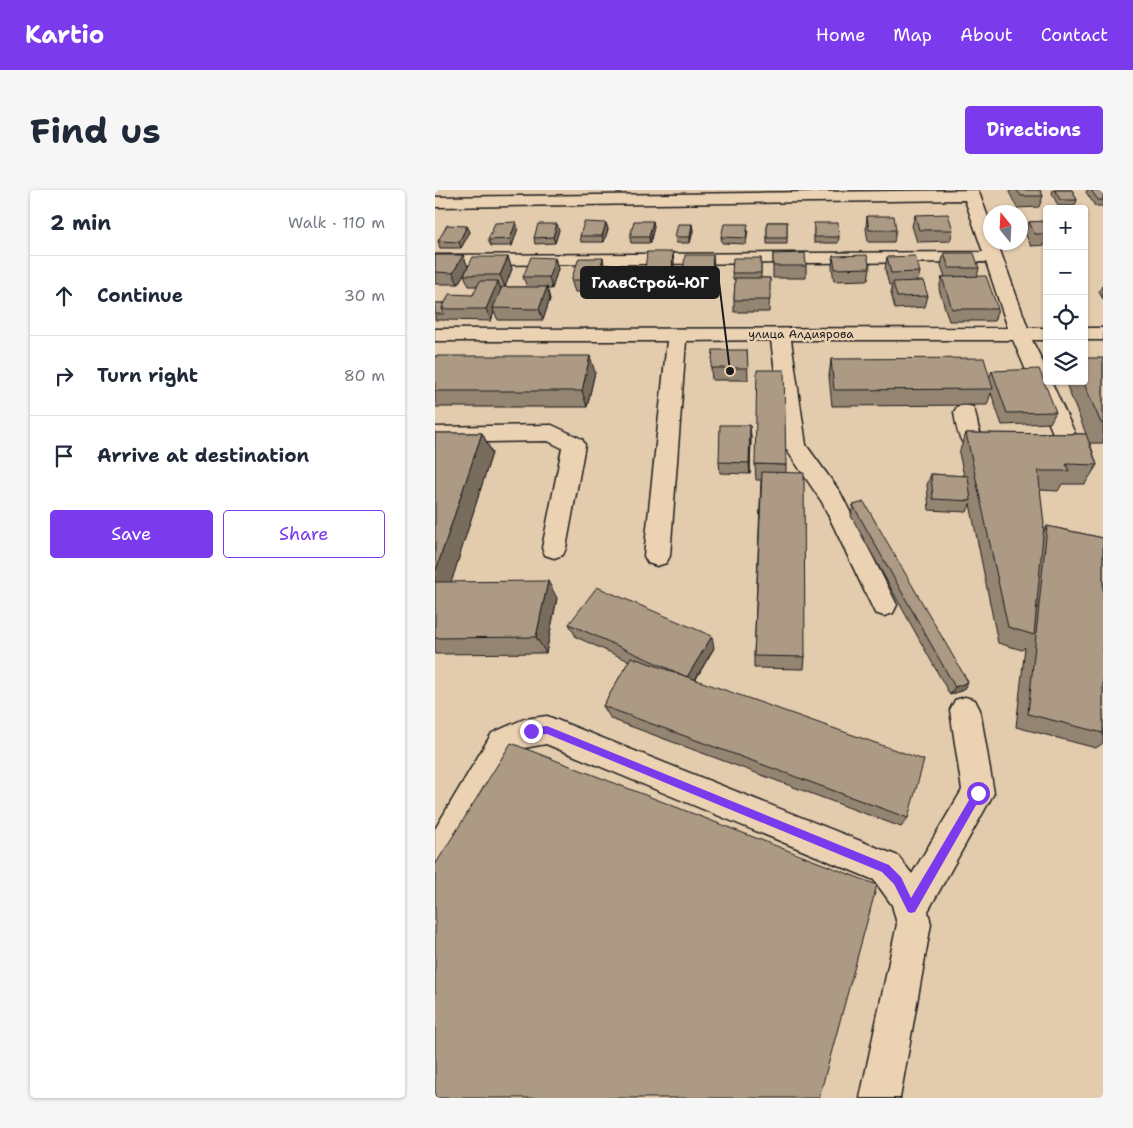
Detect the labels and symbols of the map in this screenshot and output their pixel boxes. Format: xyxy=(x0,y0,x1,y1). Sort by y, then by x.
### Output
north arrow xyxy=(983,205,1028,250)
callout: ГлавСтрой-ЮГ xyxy=(581,267,719,298)
text: ГлавСтрой-ЮГ xyxy=(591,272,710,293)
street label: улица Алдиярова xyxy=(748,326,854,342)
route end xyxy=(520,720,543,743)
route start xyxy=(967,782,990,805)

